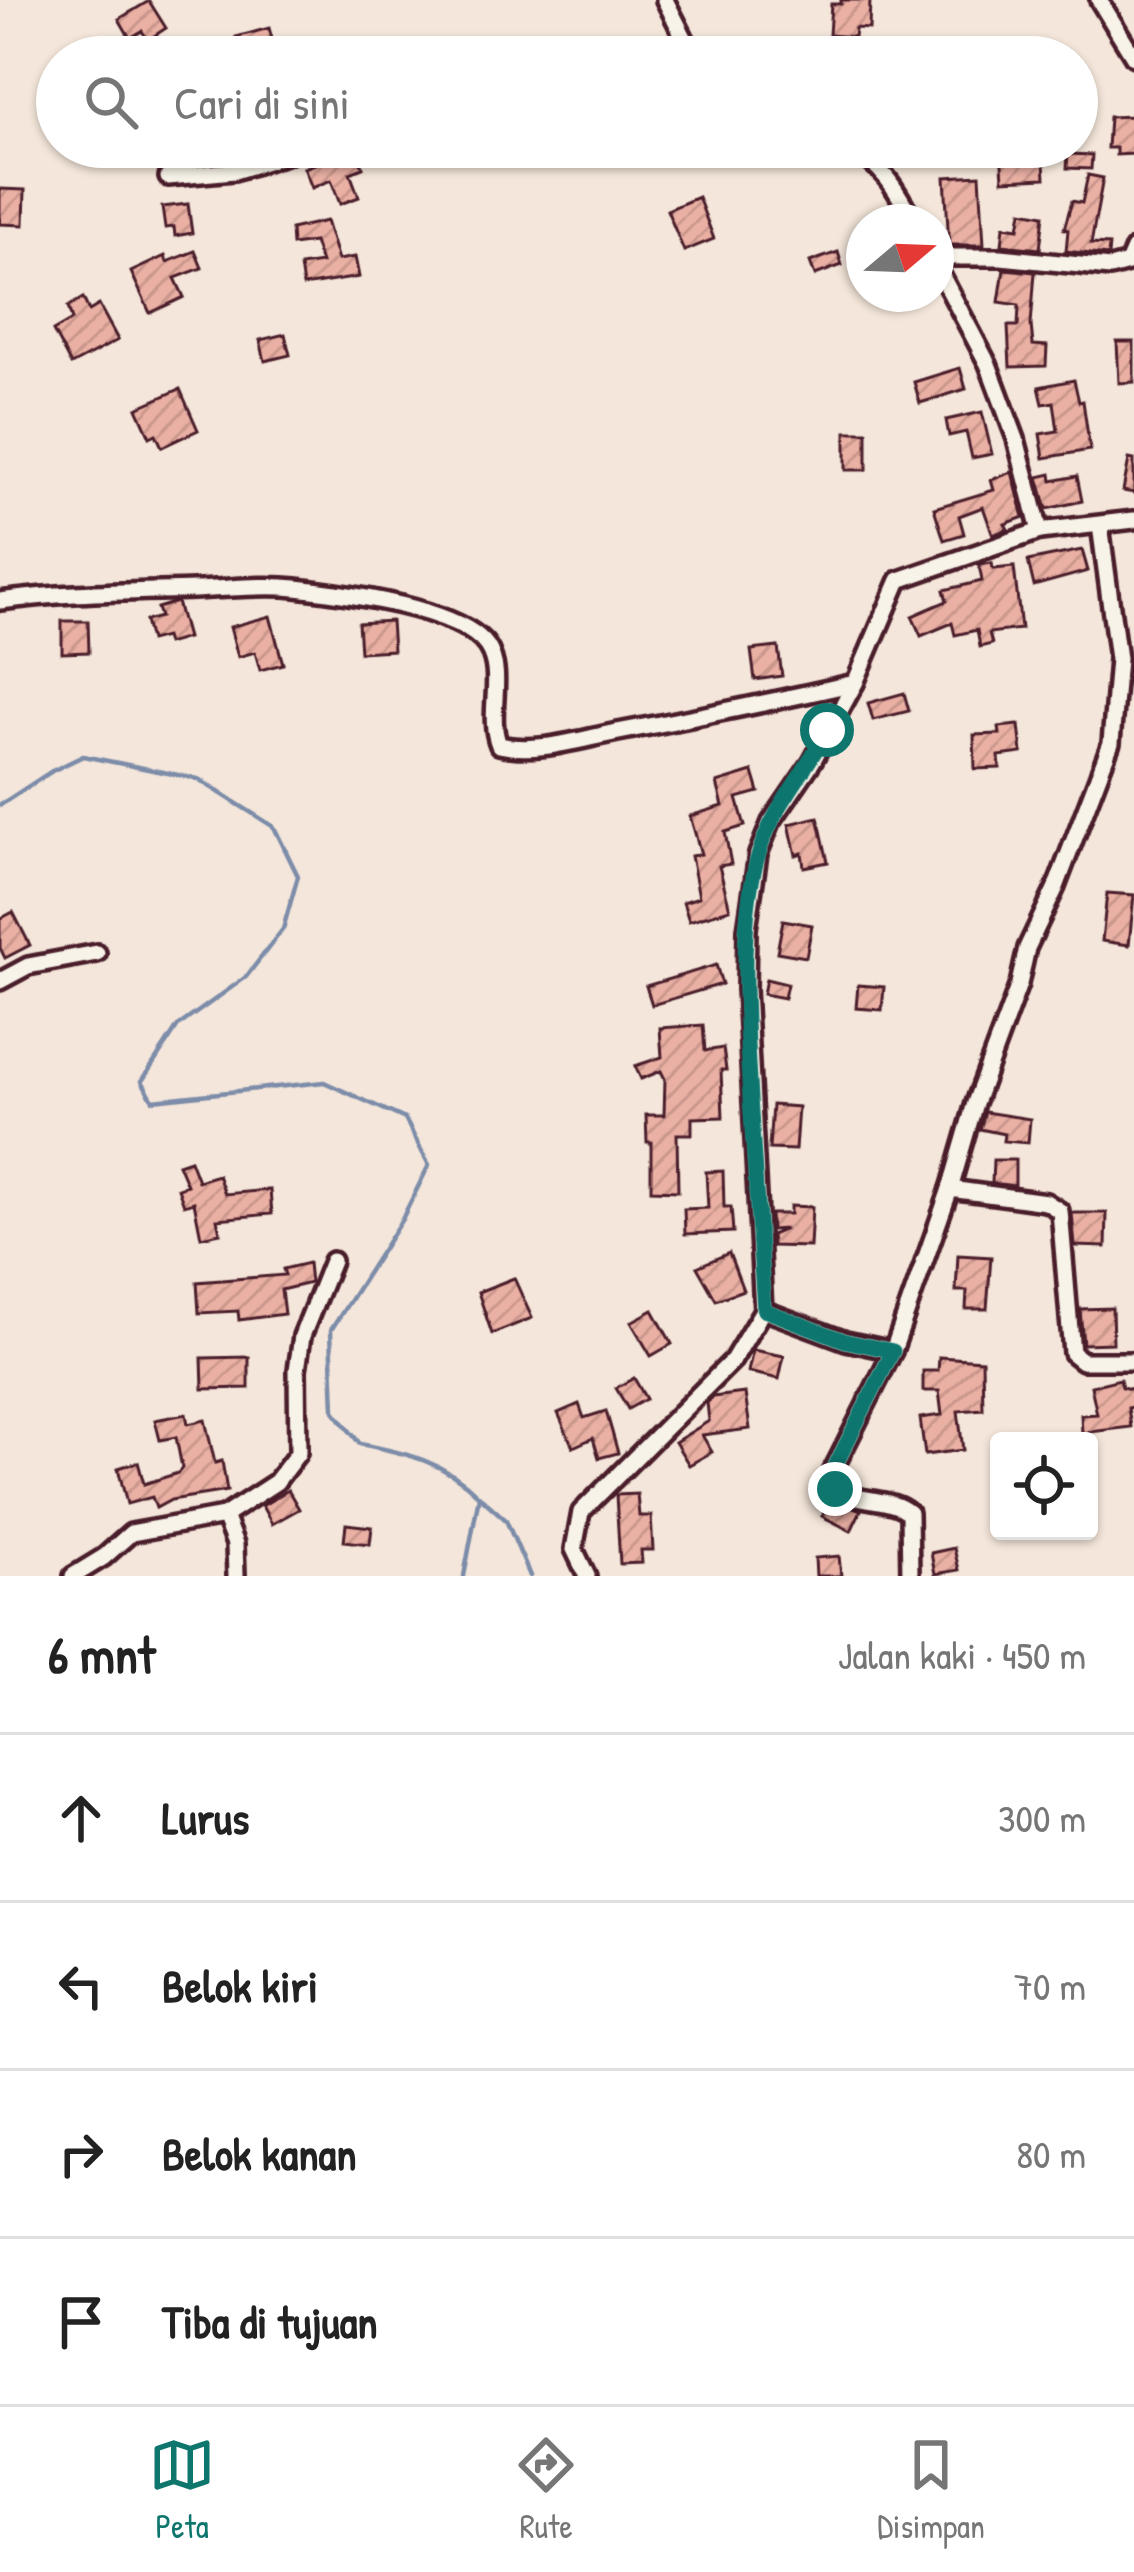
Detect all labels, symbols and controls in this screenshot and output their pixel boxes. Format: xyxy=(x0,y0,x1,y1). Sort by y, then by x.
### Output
search box xyxy=(36,36,1098,168)
icon: search xyxy=(78,69,144,135)
text: Cari di sini xyxy=(174,72,350,133)
north arrow xyxy=(846,204,954,312)
route start xyxy=(800,703,854,757)
map controls xyxy=(990,1432,1098,1540)
button: locate xyxy=(990,1432,1098,1540)
route end xyxy=(808,1462,862,1516)
text: 6 mnt xyxy=(48,1620,155,1689)
text: Jalan kaki · 450 m xyxy=(838,1628,1086,1681)
icon: ahead xyxy=(48,1785,114,1851)
text: Lurus xyxy=(162,1787,249,1848)
text: 300 m xyxy=(998,1791,1086,1844)
icon: left xyxy=(48,1953,114,2019)
text: Belok kiri xyxy=(162,1955,318,2016)
text: 70 m xyxy=(1014,1959,1086,2012)
icon: right xyxy=(48,2121,114,2187)
text: Belok kanan xyxy=(162,2123,357,2184)
text: 80 m xyxy=(1016,2127,1086,2180)
icon: arrive xyxy=(48,2289,114,2355)
text: Tiba di tujuan xyxy=(162,2291,378,2352)
tab: Peta xyxy=(149,2432,215,2548)
tab: Rute xyxy=(513,2432,579,2548)
tab: Disimpan xyxy=(877,2432,985,2548)

